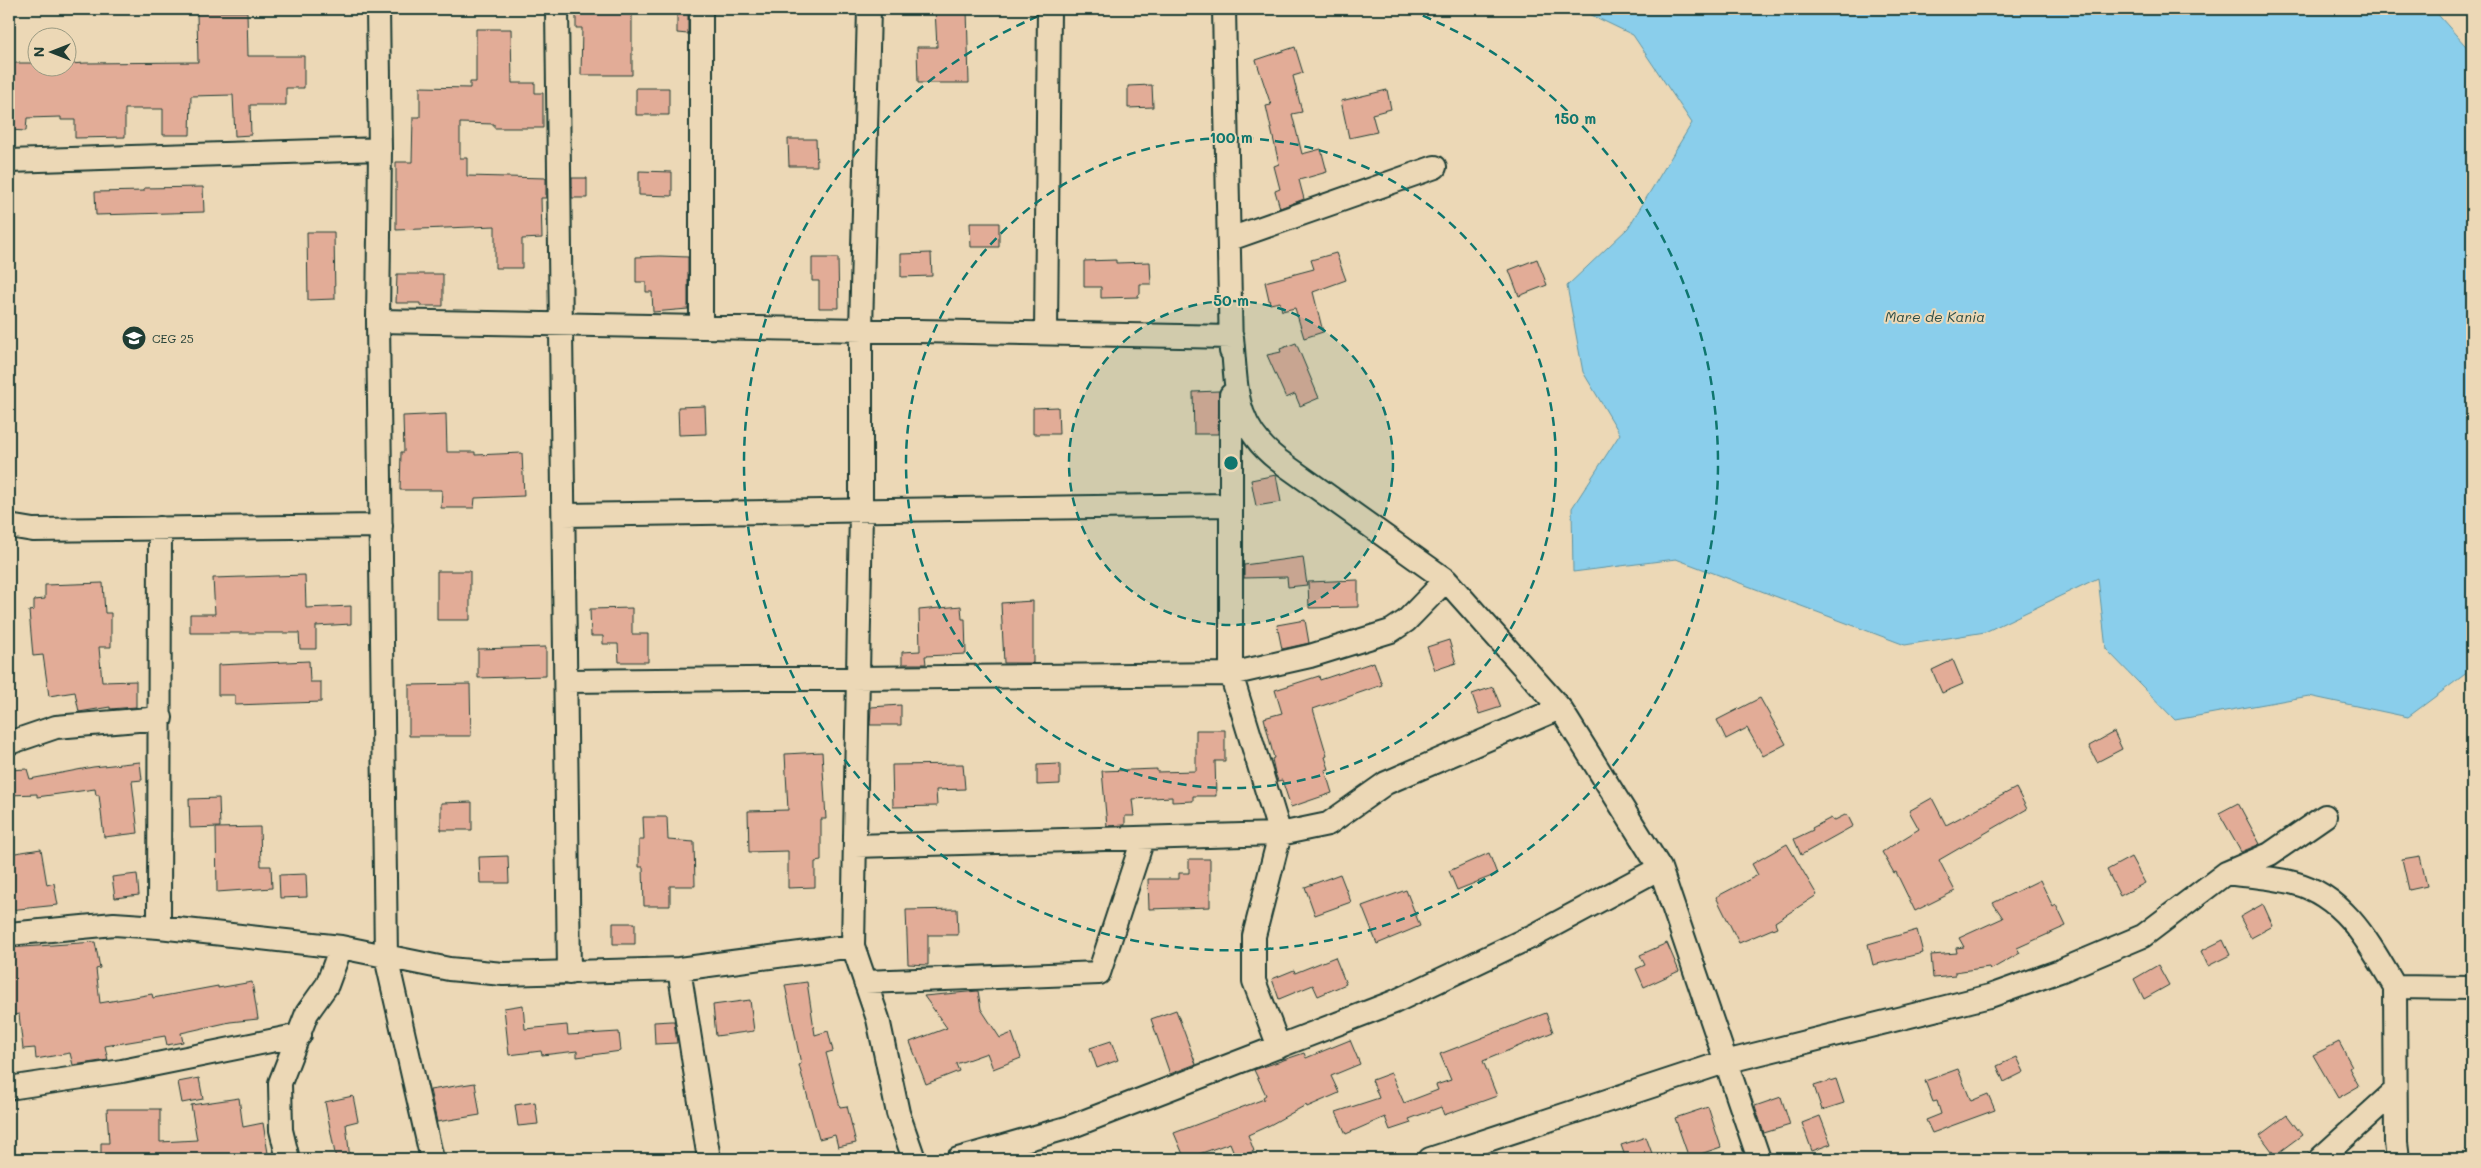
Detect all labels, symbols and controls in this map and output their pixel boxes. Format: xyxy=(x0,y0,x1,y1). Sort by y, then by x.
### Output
north arrow xyxy=(28,28,78,78)
text: N xyxy=(29,47,48,57)
text: 150 m xyxy=(1554,108,1596,128)
text: 100 m xyxy=(1209,127,1253,147)
text: 50 m xyxy=(1213,290,1249,310)
water label: Mare de Kania xyxy=(1885,307,1985,326)
school or university icon: CEG 25 xyxy=(121,325,147,351)
place label: CEG 25 xyxy=(152,330,194,346)
centre of rings xyxy=(1222,454,1240,472)

